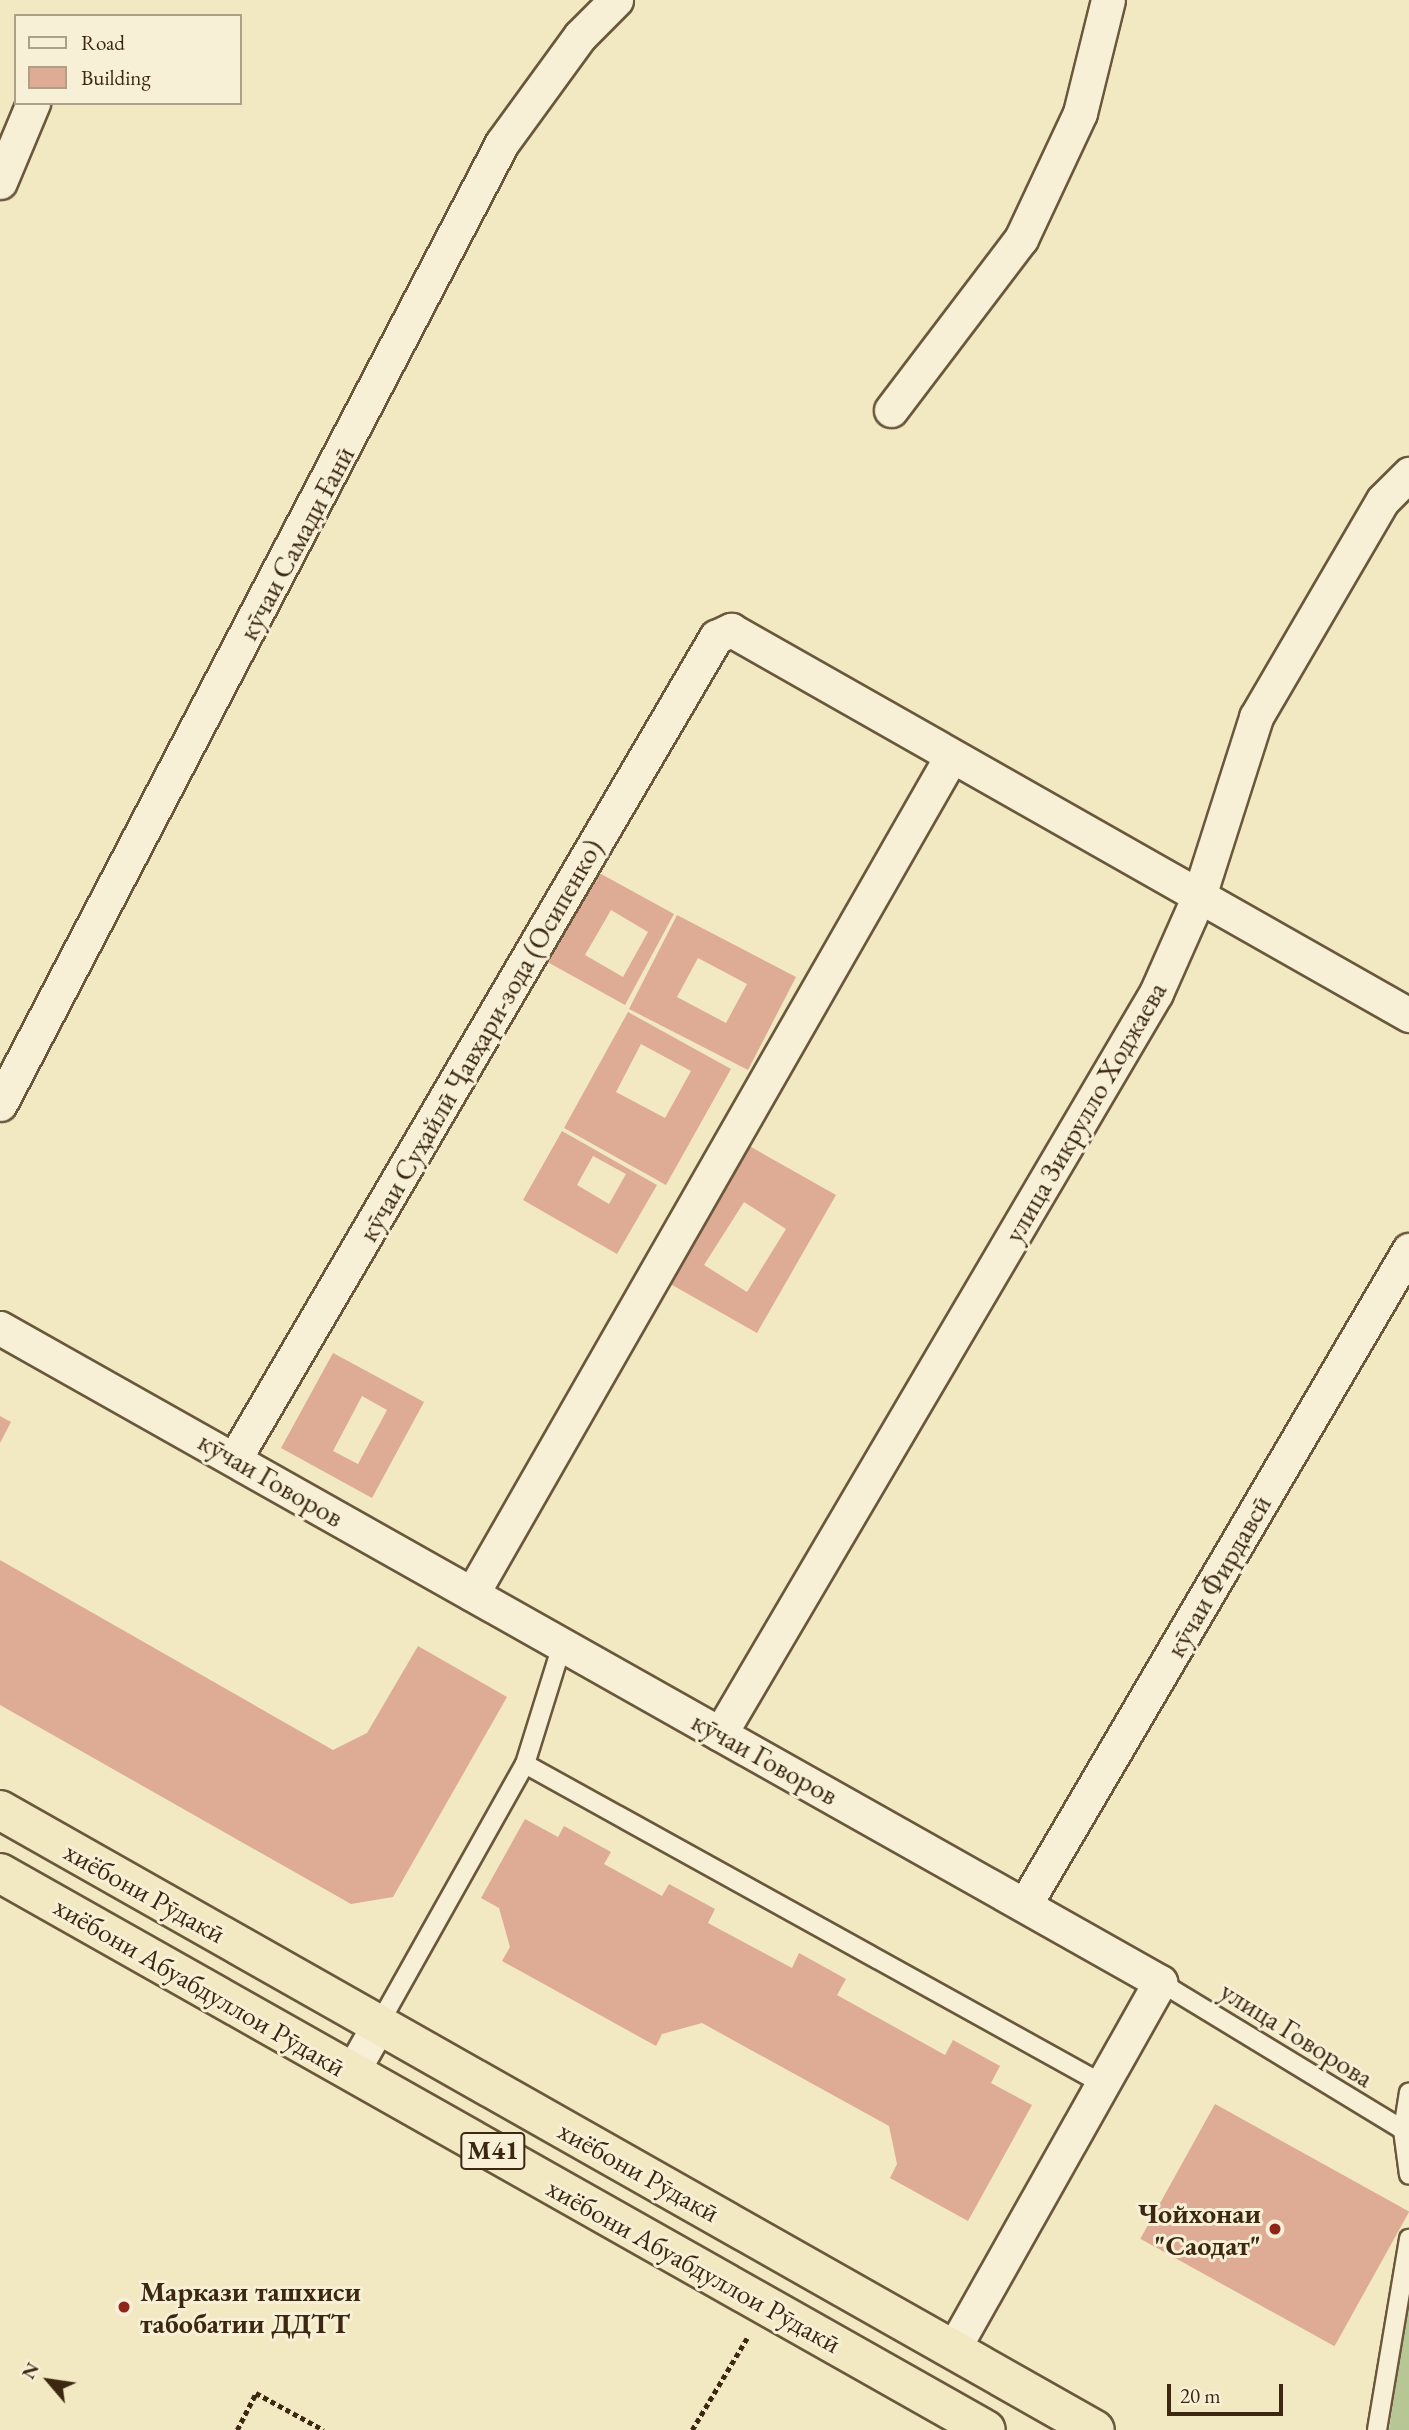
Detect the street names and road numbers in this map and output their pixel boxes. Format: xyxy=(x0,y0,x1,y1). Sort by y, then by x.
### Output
street label: кӯчаи Самади Ғанӣ xyxy=(231,440,361,646)
street label: кӯчаи Суҳайлӣ Ҷавҳари-зода (Осипенко) xyxy=(351,833,609,1247)
street label: улица Зикрулло Ходжаева xyxy=(997,976,1173,1248)
street label: кӯчаи Говоров xyxy=(193,1424,349,1534)
street label: кӯчаи Фирдавсӣ xyxy=(1158,1489,1278,1663)
street label: кӯчаи Говоров xyxy=(686,1704,844,1812)
street label: хиёбони Рӯдакӣ xyxy=(59,1834,231,1950)
street label: хиёбони Абуабдуллои Рӯдакӣ xyxy=(48,1889,352,2083)
street label: улица Говорова xyxy=(1214,1974,1380,2094)
street label: хиёбони Рӯдакӣ xyxy=(553,2113,725,2229)
road number: M41 xyxy=(460,2128,526,2174)
street label: хиёбони Абуабдуллои Рӯдакӣ xyxy=(541,2170,847,2360)

